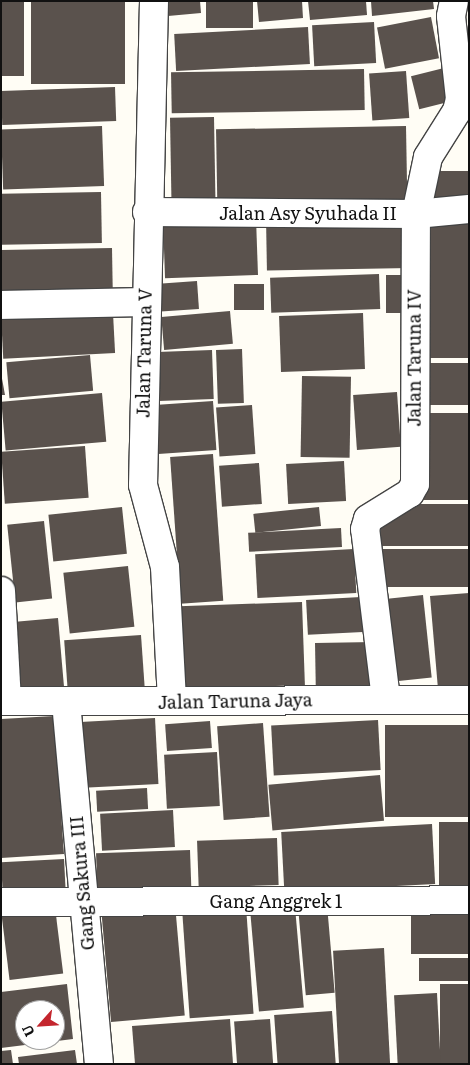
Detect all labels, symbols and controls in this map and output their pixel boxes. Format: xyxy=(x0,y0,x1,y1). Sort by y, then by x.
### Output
street label: Jalan Asy Syuhada II xyxy=(219,202,397,224)
street label: Jalan Taruna V xyxy=(132,288,156,418)
street label: Jalan Taruna IV xyxy=(403,289,425,427)
street label: Jalan Taruna Jaya xyxy=(158,689,312,713)
street label: Gang Sakura III xyxy=(65,815,99,951)
street label: Gang Anggrek 1 xyxy=(210,890,342,912)
north arrow xyxy=(15,1000,65,1050)
text: U xyxy=(16,1022,39,1040)

